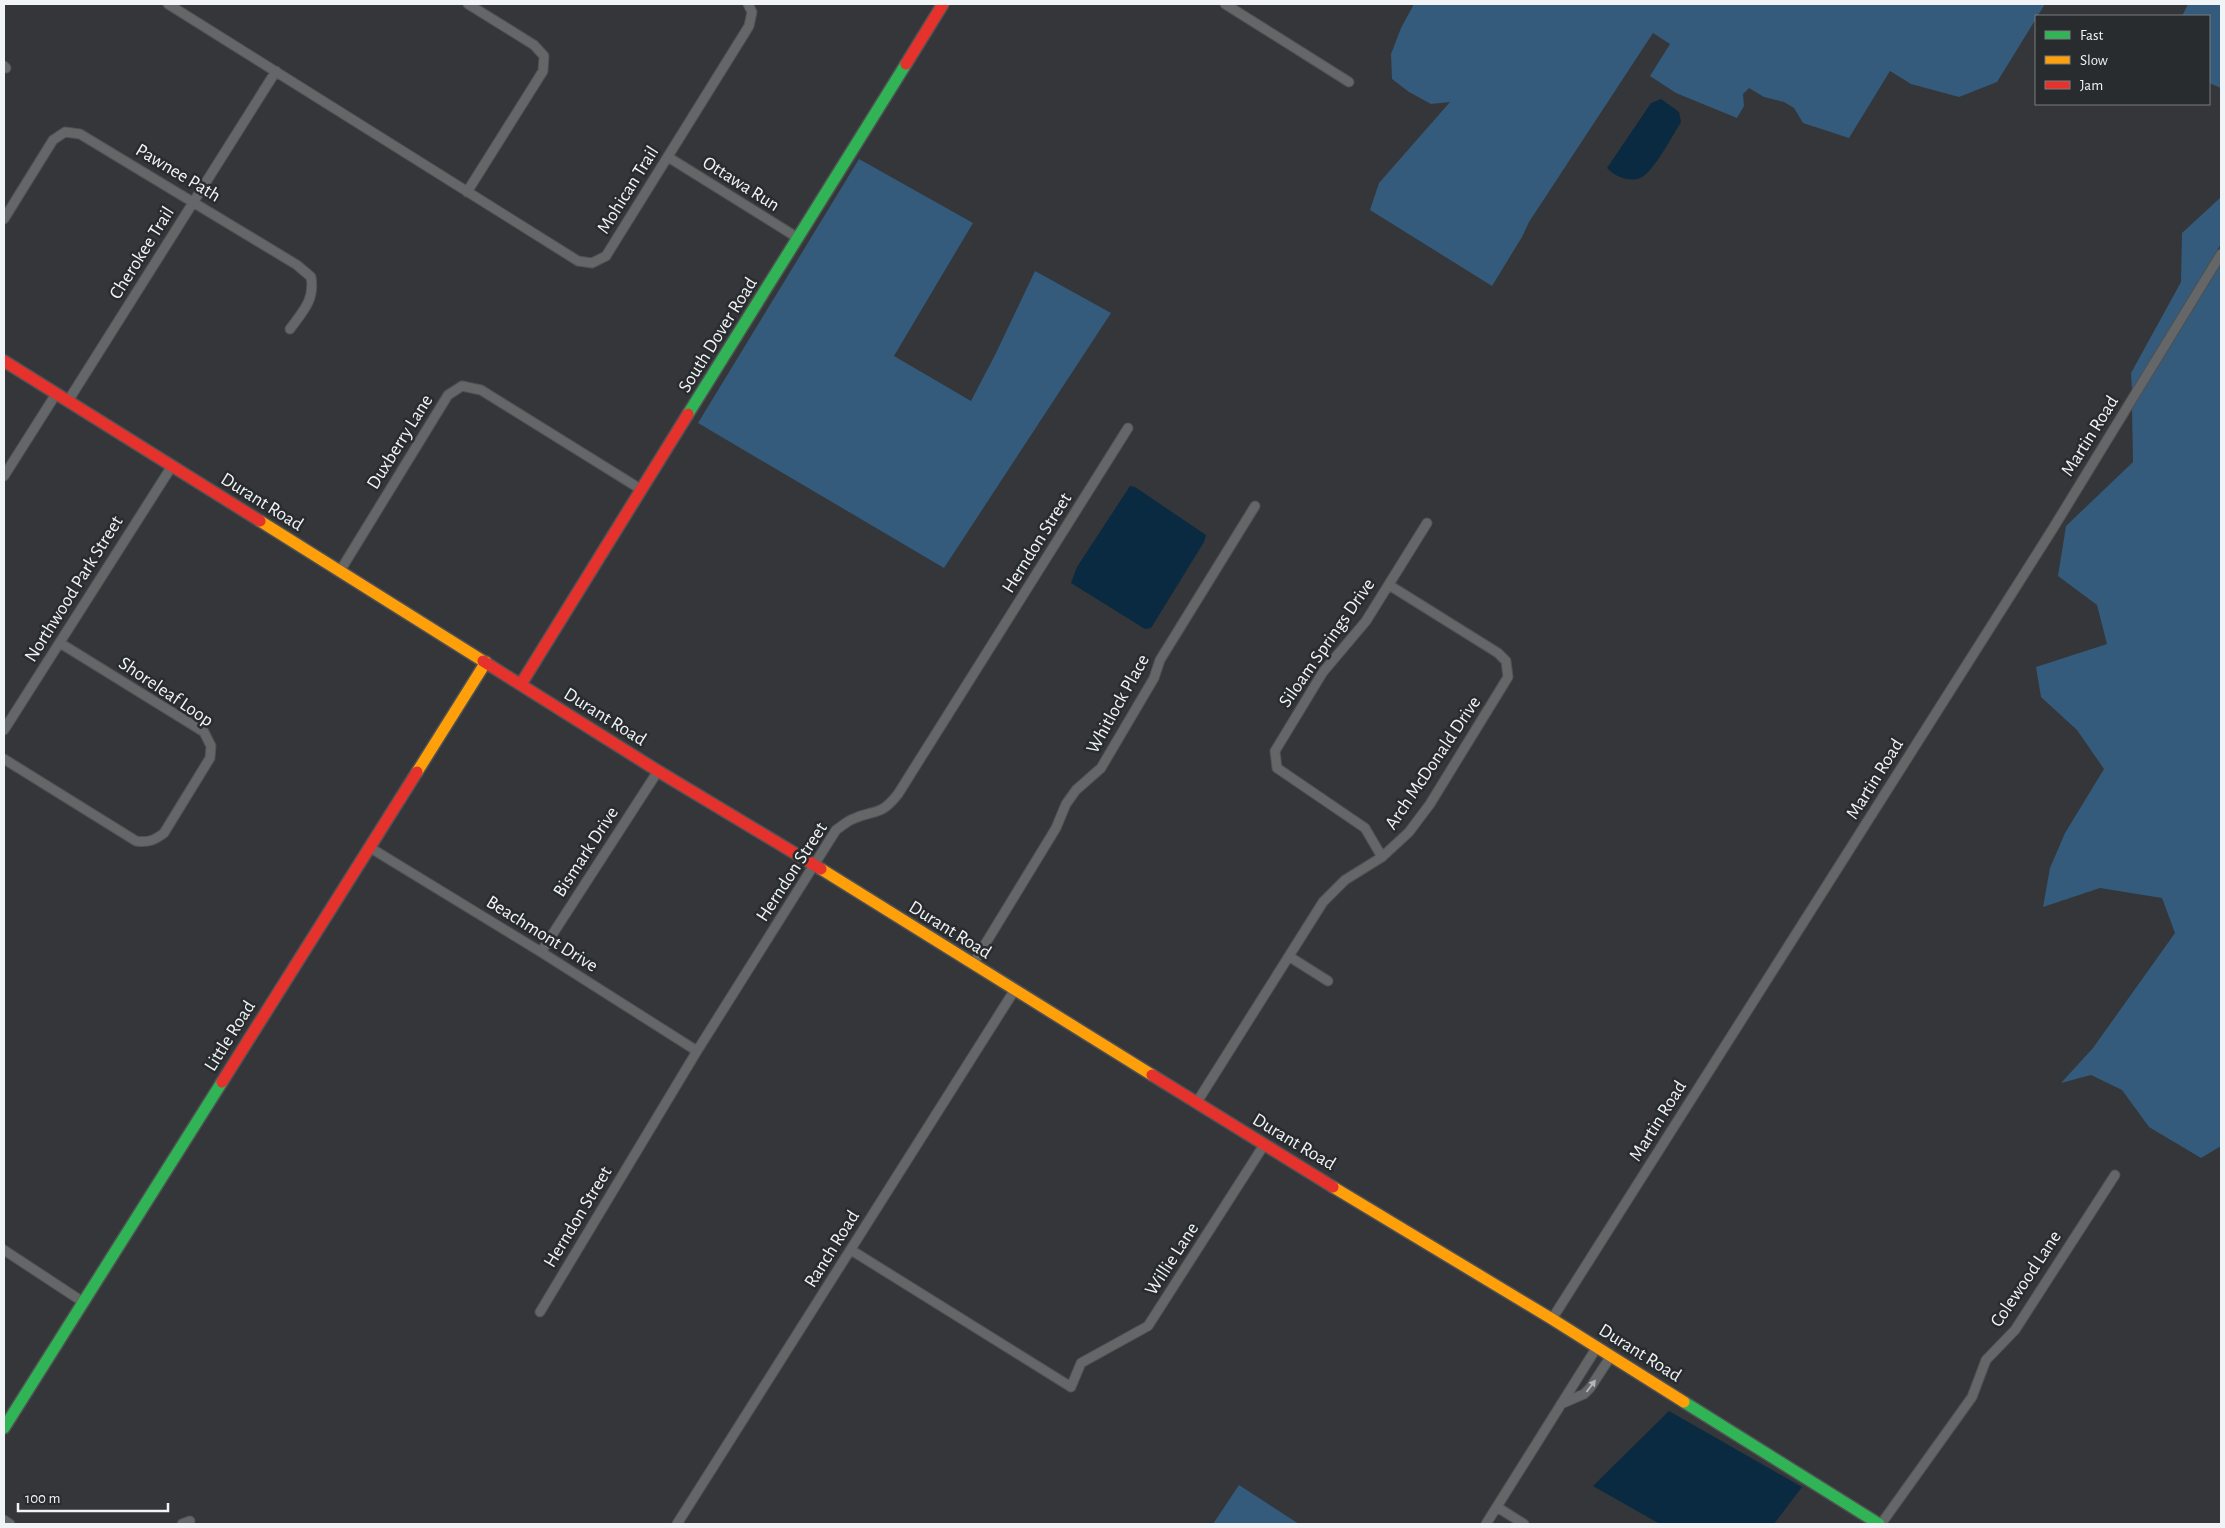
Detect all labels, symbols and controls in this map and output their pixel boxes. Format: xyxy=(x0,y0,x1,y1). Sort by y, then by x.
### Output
legend xyxy=(2035,15,2210,105)
text: Fast xyxy=(2080,28,2104,43)
text: Slow xyxy=(2080,53,2108,68)
text: Jam xyxy=(2080,78,2103,93)
street label: Pawnee Path xyxy=(132,140,224,206)
street label: Mohican Trail xyxy=(594,143,662,237)
street label: Ottawa Run xyxy=(699,153,783,215)
street label: Cherokee Trail xyxy=(106,203,178,303)
street label: South Dover Road xyxy=(675,274,761,396)
street label: Duxberry Lane xyxy=(363,391,437,493)
street label: Martin Road xyxy=(2058,392,2122,480)
street label: Durant Road xyxy=(217,469,307,535)
street label: Herndon Street xyxy=(999,490,1075,596)
street label: Northwood Park Street xyxy=(21,513,127,665)
street label: Siloam Springs Drive xyxy=(1276,575,1378,711)
street label: Whitlock Place xyxy=(1083,651,1153,757)
street label: Shoreleaf Loop xyxy=(115,653,217,731)
street label: Durant Road xyxy=(560,684,650,750)
street label: Arch McDonald Drive xyxy=(1382,693,1484,833)
street label: Martin Road xyxy=(1843,735,1907,823)
street label: Bismark Drive xyxy=(550,804,622,900)
street label: Herndon Street xyxy=(753,819,831,925)
street label: Beachmont Drive xyxy=(483,892,601,976)
street label: Durant Road xyxy=(905,897,995,963)
street label: Little Road xyxy=(201,997,259,1075)
street label: Martin Road xyxy=(1626,1077,1690,1165)
street label: Durant Road xyxy=(1249,1110,1339,1174)
street label: Herndon Street xyxy=(541,1163,615,1271)
street label: Ranch Road xyxy=(801,1207,863,1291)
street label: Willie Lane xyxy=(1142,1219,1202,1299)
street label: Colewood Lane xyxy=(1987,1227,2065,1331)
street label: Durant Road xyxy=(1595,1320,1685,1386)
one-way arrow xyxy=(1585,1379,1596,1392)
scale bar xyxy=(18,1480,168,1512)
text: 100 m xyxy=(25,1491,60,1506)

